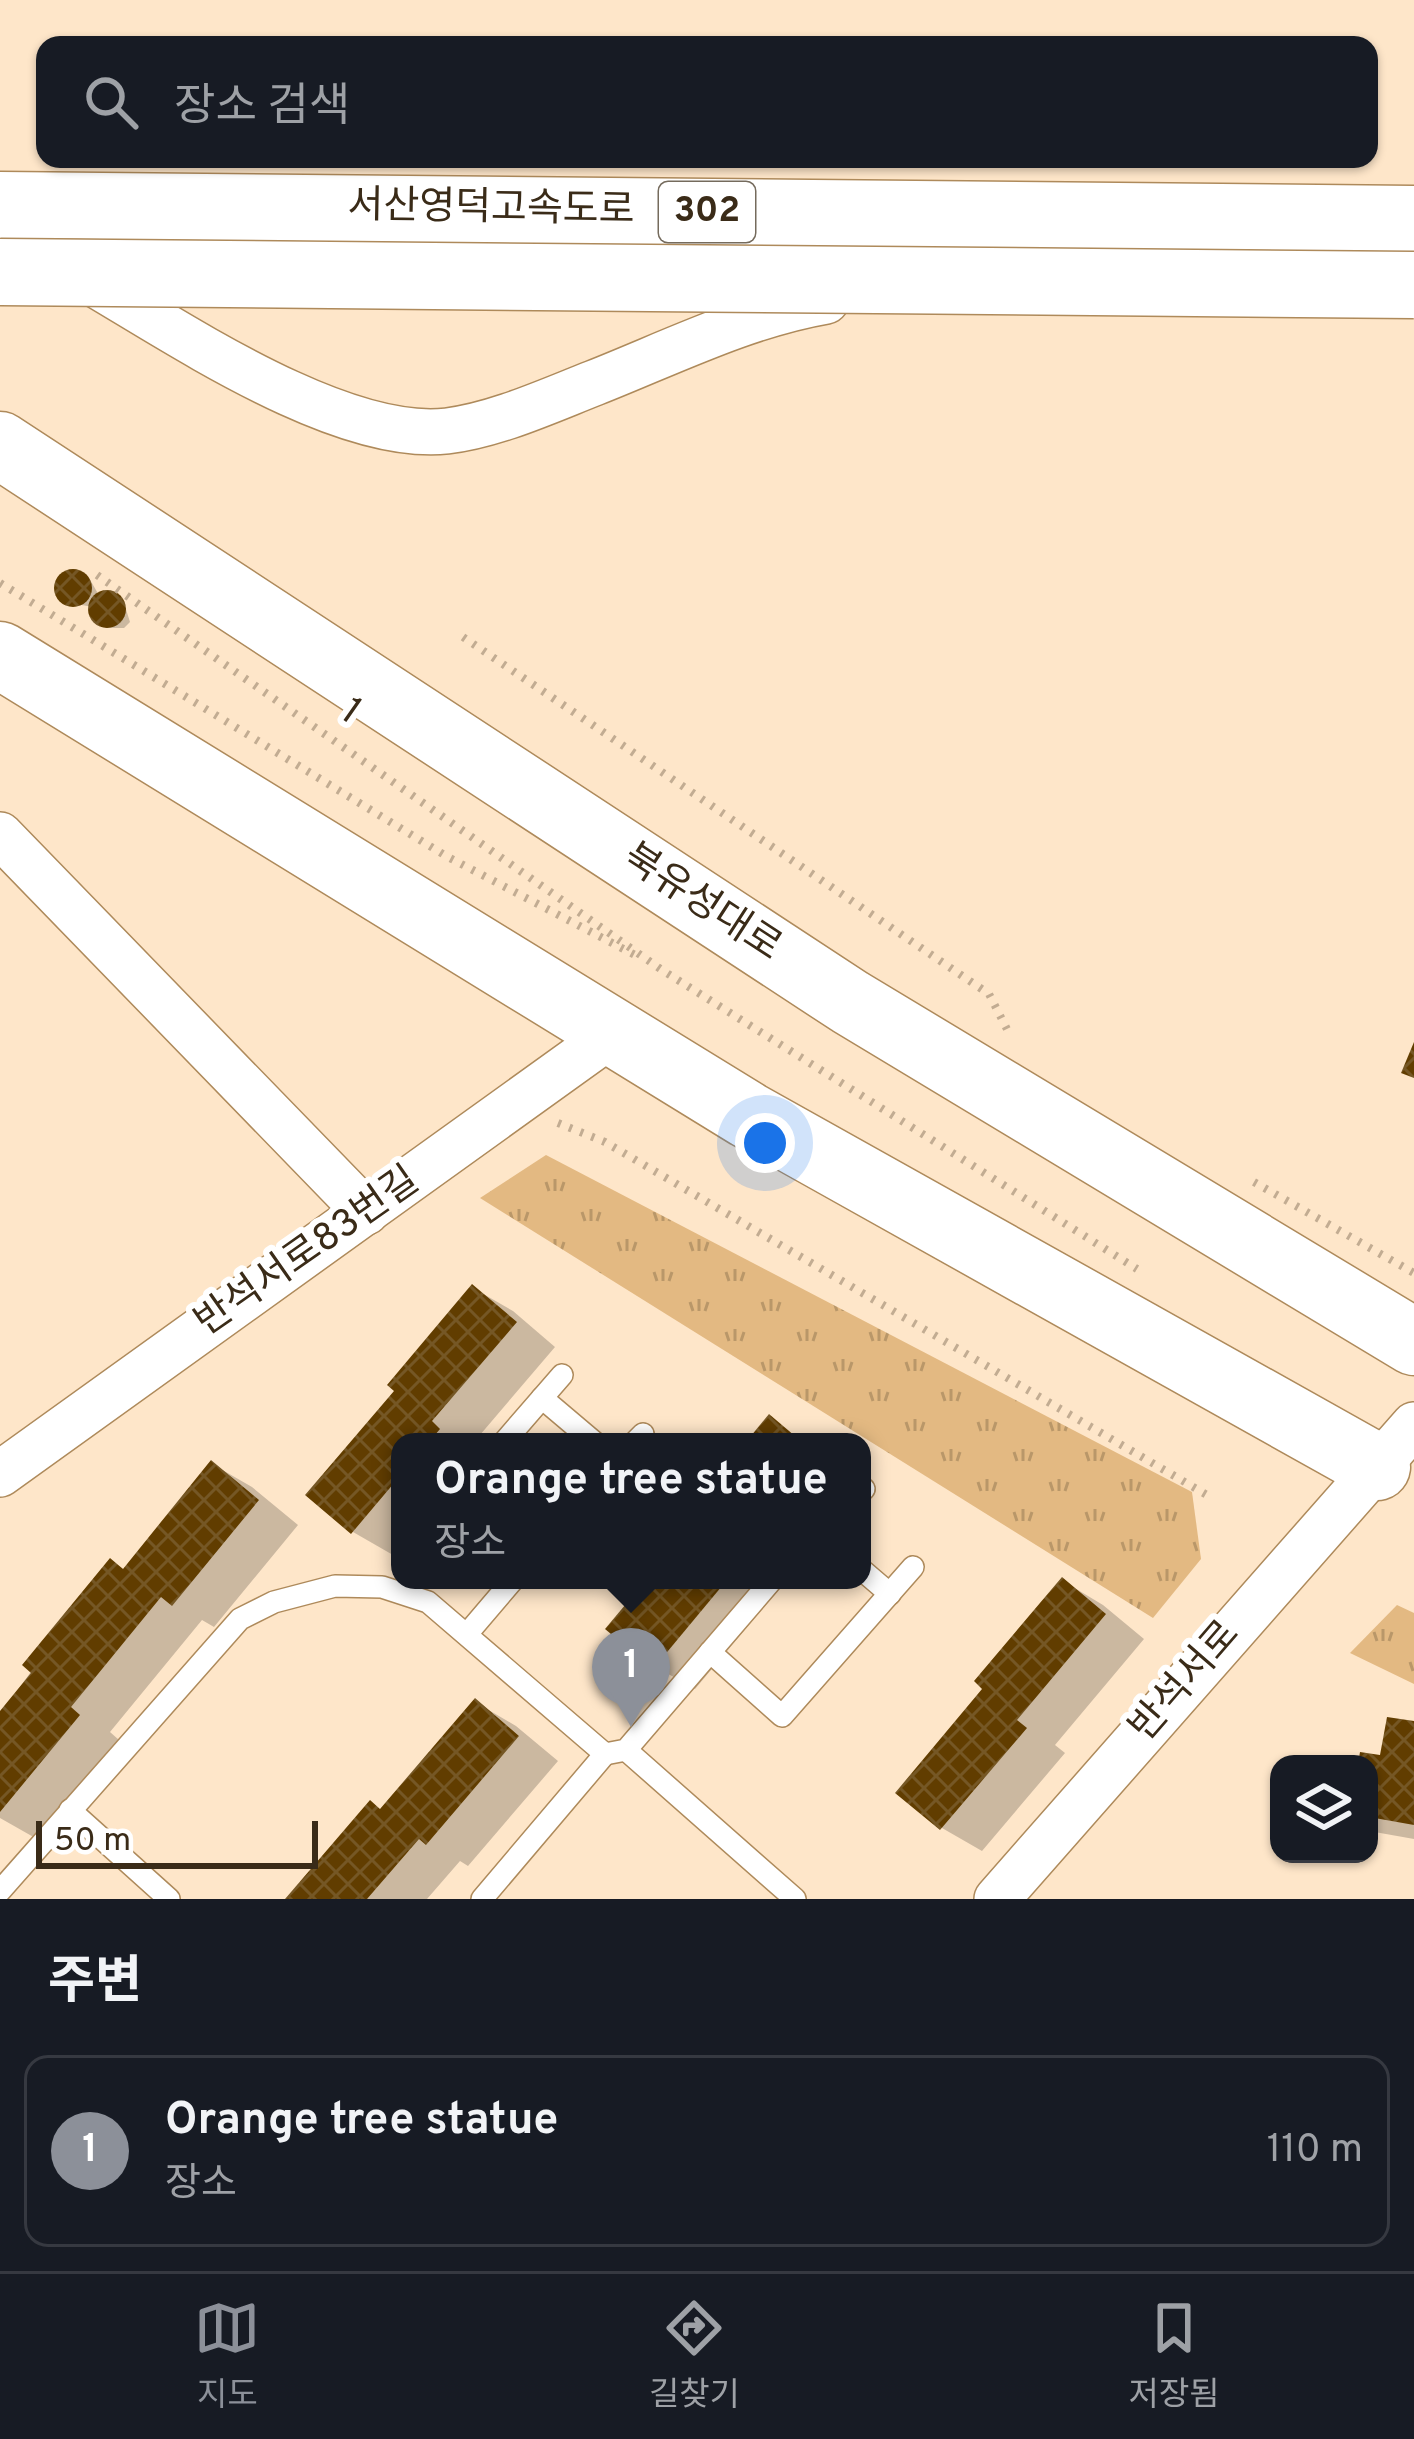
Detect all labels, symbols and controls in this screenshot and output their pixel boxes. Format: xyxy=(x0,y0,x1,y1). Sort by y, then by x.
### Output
search box xyxy=(36,36,1378,168)
icon: search xyxy=(78,69,144,135)
text: 장소 검색 xyxy=(174,80,350,137)
road number: 302 xyxy=(659,182,755,242)
street label: 서산영덕고속도로 xyxy=(347,183,635,237)
street label: 1 xyxy=(330,689,370,737)
street label: 북유성대로 xyxy=(612,835,790,973)
your location xyxy=(735,1113,795,1173)
street label: 반석서로83번길 xyxy=(186,1158,430,1348)
popup xyxy=(391,1433,871,1589)
text: Orange tree statue xyxy=(434,1453,828,1510)
text: 장소 xyxy=(434,1521,506,1570)
street label: 반석서로 xyxy=(1120,1612,1252,1752)
pin: 1 xyxy=(592,1628,670,1727)
map controls xyxy=(1270,1755,1378,1863)
button: layers xyxy=(1270,1755,1378,1863)
scale bar xyxy=(36,1815,318,1868)
text: 50 m xyxy=(54,1821,131,1863)
text: 주변 xyxy=(48,1952,142,2017)
text: Orange tree statue xyxy=(165,2093,558,2150)
text: 1 xyxy=(82,2127,98,2176)
text: 110 m xyxy=(1267,2127,1363,2176)
text: 장소 xyxy=(165,2161,237,2210)
tab: 지도 xyxy=(194,2295,260,2418)
tab: 길찾기 xyxy=(649,2295,740,2418)
tab: 저장됨 xyxy=(1129,2295,1220,2418)

